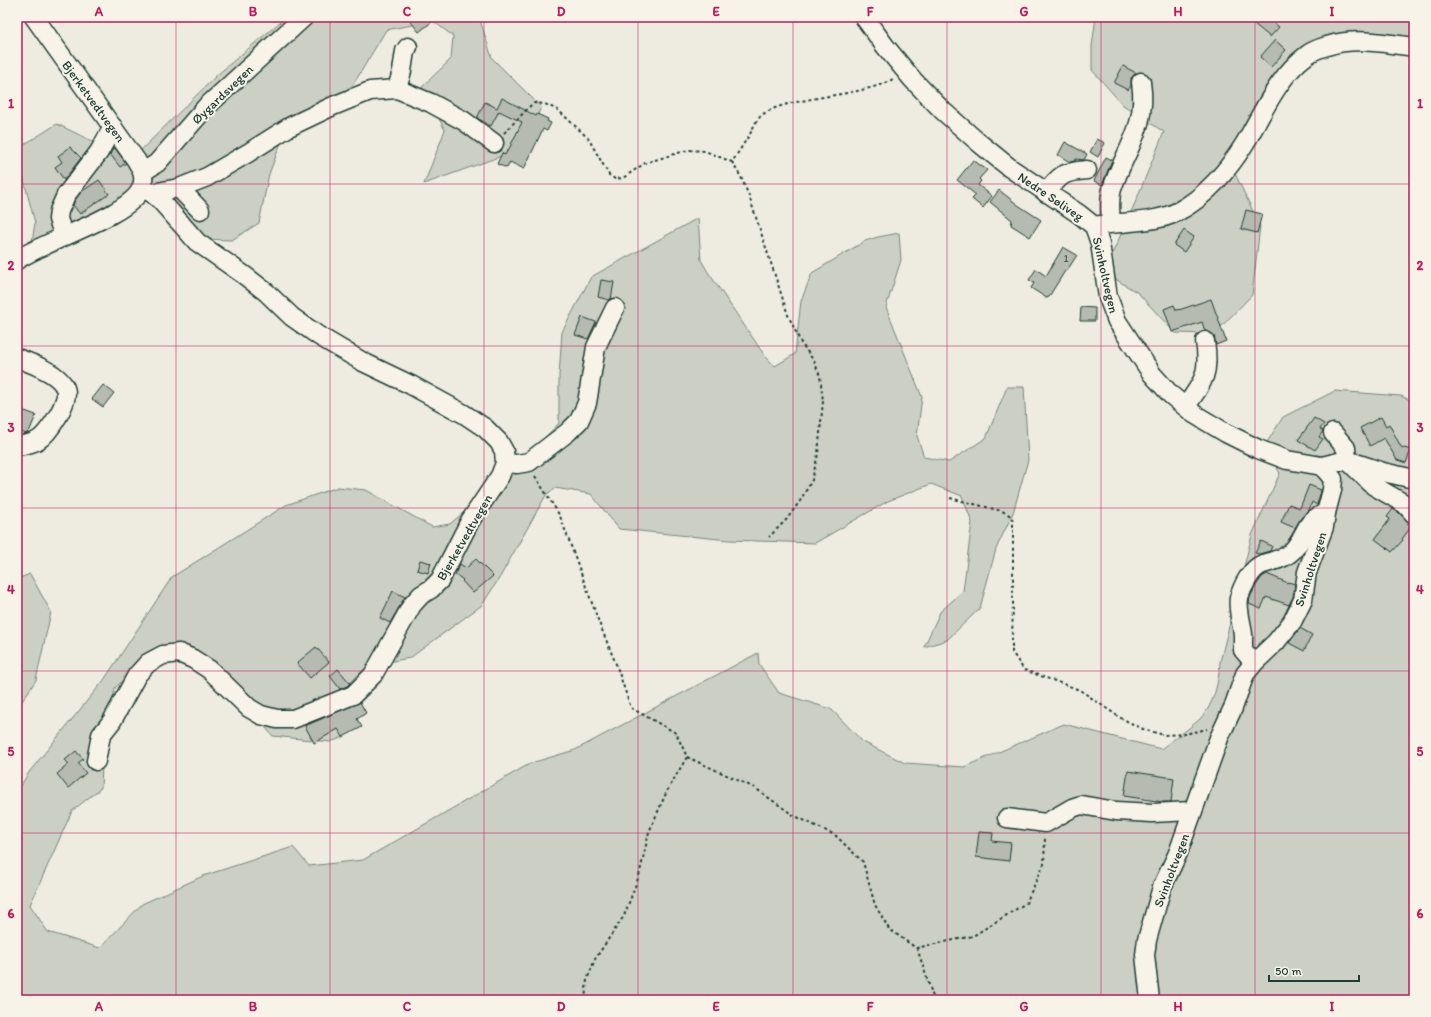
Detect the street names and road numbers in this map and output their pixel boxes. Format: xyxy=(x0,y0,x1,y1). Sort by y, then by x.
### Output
street label: Bjerketvedtvegen xyxy=(59,58,129,146)
street label: Øygardsvegen xyxy=(189,61,256,127)
street label: Nedre Søliveg xyxy=(1015,169,1087,224)
street label: Svinholtvegen xyxy=(1089,236,1122,315)
street label: Bjerketvedtvegen xyxy=(434,491,496,583)
street label: Svinholtvegen xyxy=(1291,530,1330,608)
street label: Svinholtvegen xyxy=(1151,831,1192,909)

